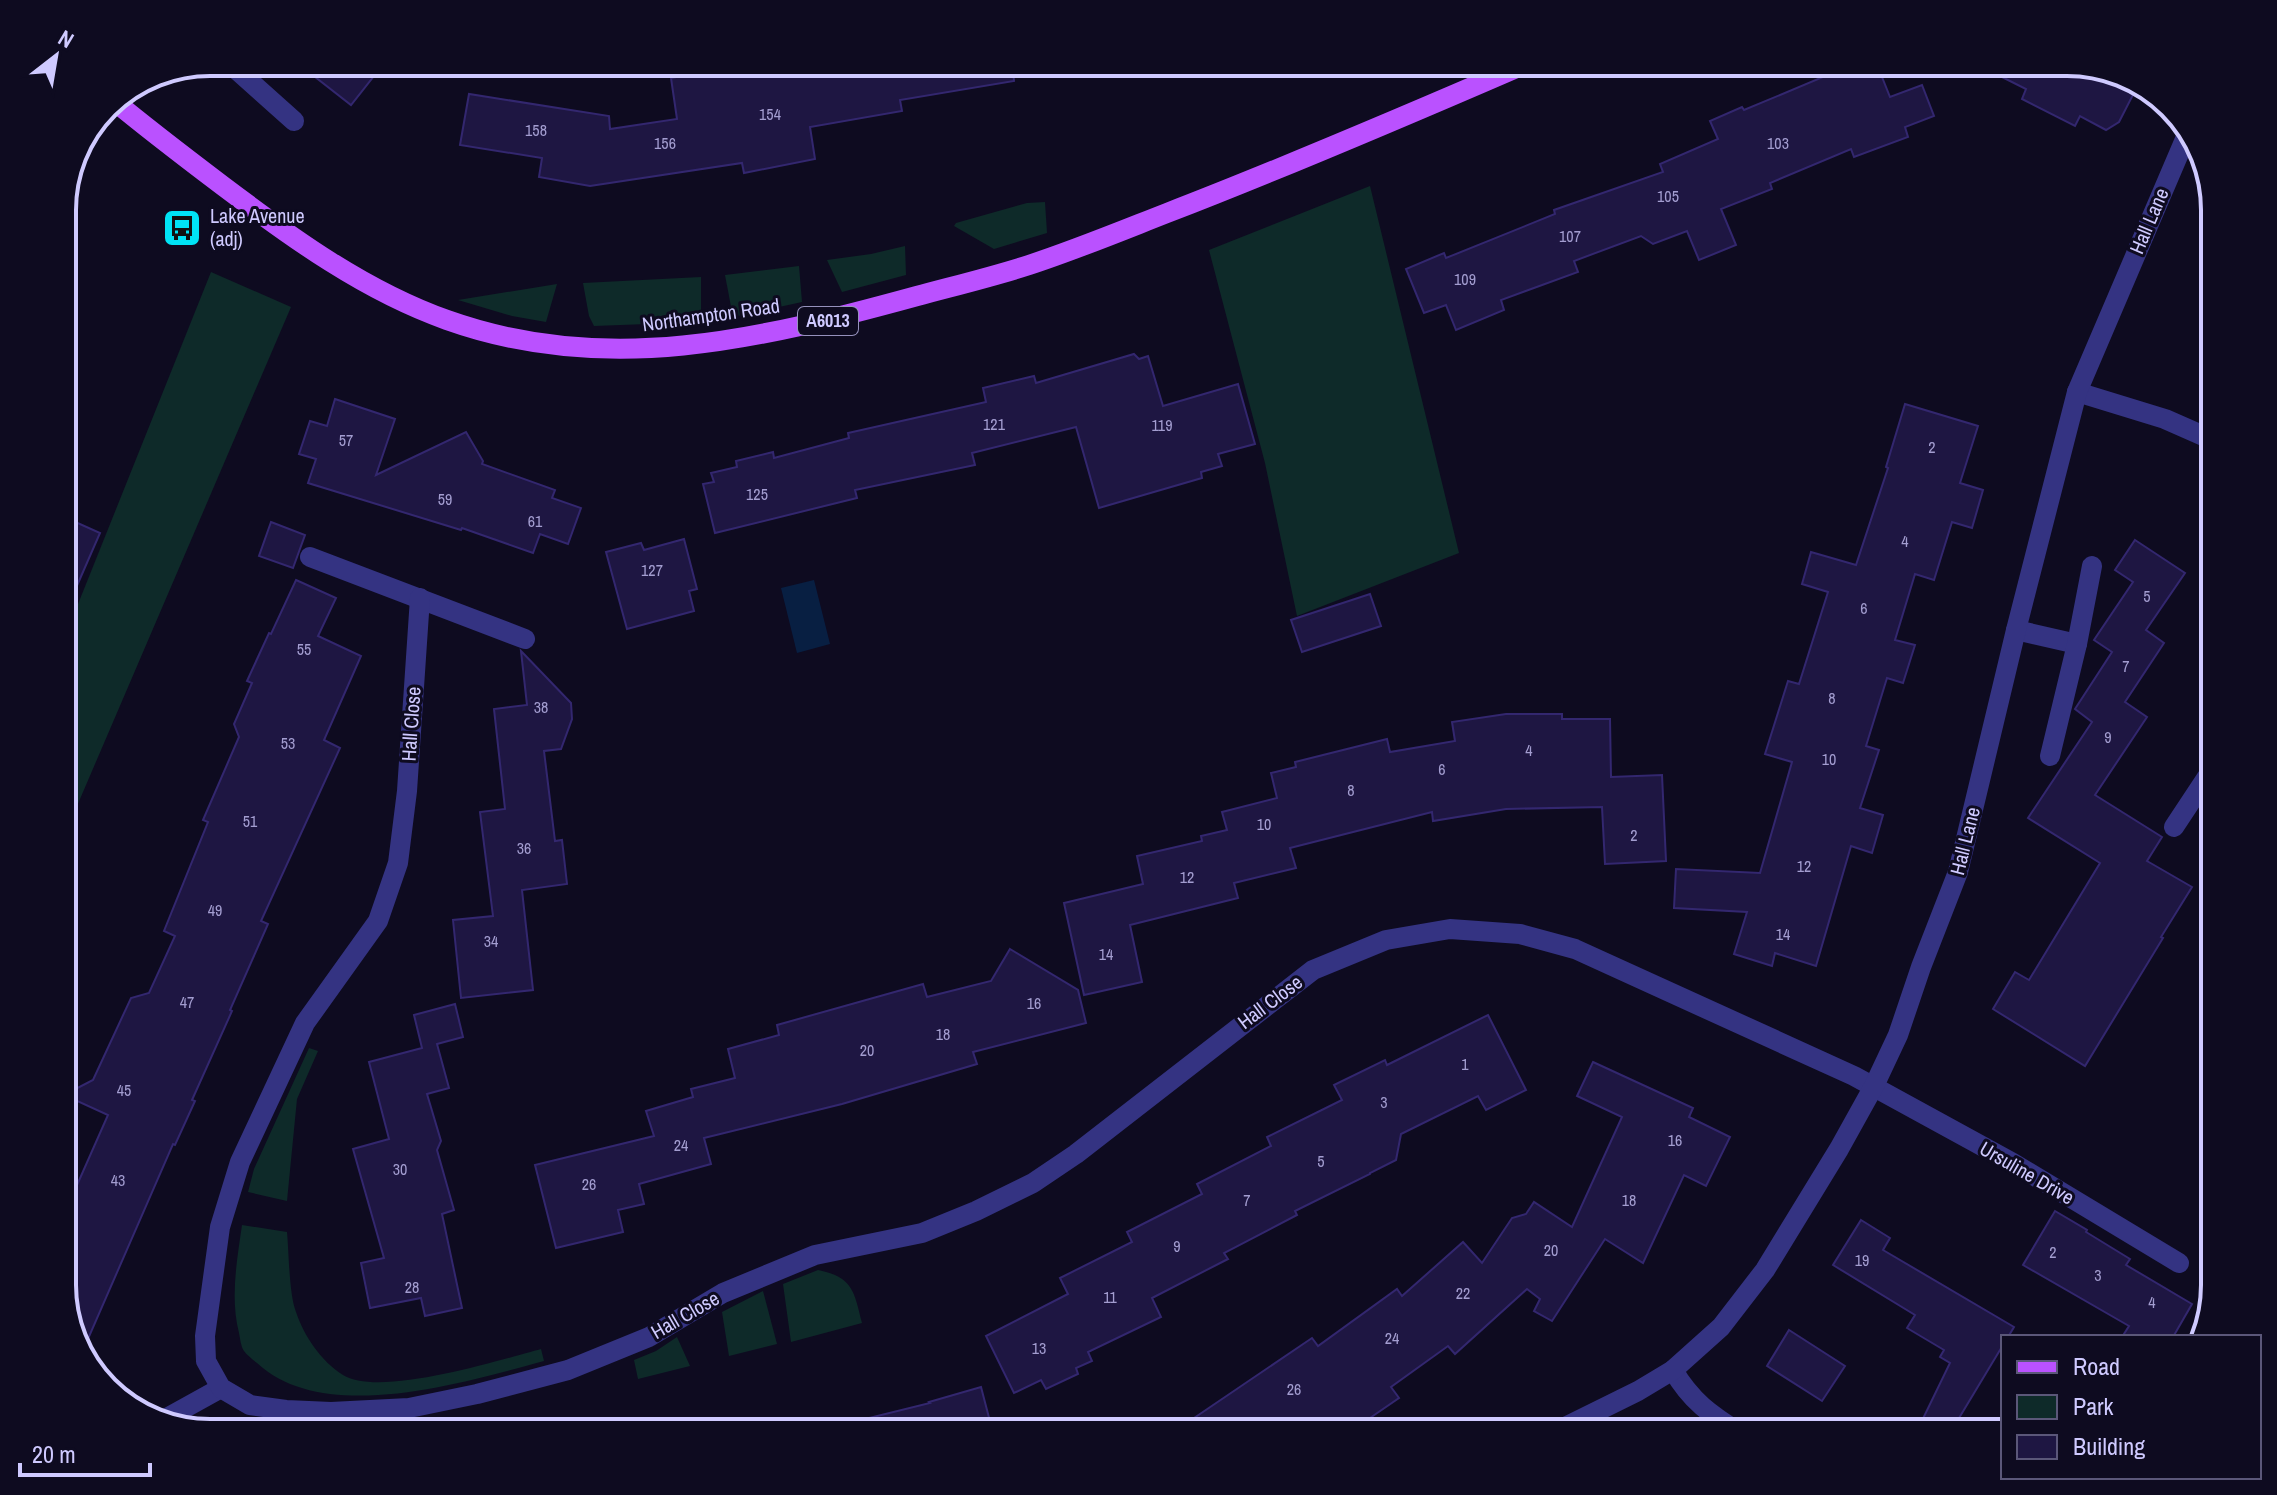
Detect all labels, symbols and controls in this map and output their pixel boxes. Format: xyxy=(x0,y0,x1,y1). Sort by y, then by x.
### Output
north arrow xyxy=(16,16,96,96)
text: N xyxy=(53,23,80,55)
house number: 154 xyxy=(759,103,781,125)
house number: 158 xyxy=(525,119,547,141)
house number: 156 xyxy=(654,132,676,154)
house number: 103 xyxy=(1767,132,1789,154)
street label: Hall Lane xyxy=(2123,184,2175,258)
house number: 105 xyxy=(1657,185,1679,207)
place label: Lake Avenue (adj) xyxy=(210,202,305,252)
bus stop icon: Lake Avenue (adj) xyxy=(161,207,203,249)
house number: 107 xyxy=(1559,225,1581,247)
house number: 109 xyxy=(1454,268,1476,290)
street label: Northampton Road xyxy=(640,291,781,338)
road number: A6013 xyxy=(798,307,858,335)
house number: 121 xyxy=(983,413,1006,435)
house number: 119 xyxy=(1152,414,1172,436)
house number: 57 xyxy=(339,429,353,451)
house number: 2 xyxy=(1928,436,1936,458)
house number: 125 xyxy=(746,483,768,505)
house number: 59 xyxy=(438,488,452,510)
house number: 61 xyxy=(528,510,543,532)
house number: 4 xyxy=(1901,530,1909,552)
house number: 127 xyxy=(641,559,663,581)
house number: 5 xyxy=(2143,585,2151,607)
house number: 6 xyxy=(1860,597,1868,619)
house number: 55 xyxy=(297,638,311,660)
house number: 7 xyxy=(2122,655,2130,677)
street label: Hall Close xyxy=(394,686,427,762)
house number: 8 xyxy=(1828,687,1836,709)
house number: 38 xyxy=(534,696,548,718)
house number: 9 xyxy=(2104,726,2112,748)
house number: 53 xyxy=(281,732,295,754)
house number: 4 xyxy=(1525,739,1533,761)
house number: 10 xyxy=(1822,748,1836,770)
house number: 6 xyxy=(1438,758,1446,780)
house number: 8 xyxy=(1347,779,1355,801)
street label: Hall Lane xyxy=(1943,804,1986,878)
house number: 51 xyxy=(243,810,258,832)
house number: 10 xyxy=(1257,813,1271,835)
house number: 2 xyxy=(1630,824,1638,846)
house number: 36 xyxy=(517,837,531,859)
house number: 12 xyxy=(1797,855,1811,877)
house number: 12 xyxy=(1180,866,1194,888)
house number: 49 xyxy=(208,899,222,921)
house number: 14 xyxy=(1776,923,1790,945)
house number: 34 xyxy=(484,930,498,952)
house number: 14 xyxy=(1099,943,1113,965)
street label: Hall Close xyxy=(1232,968,1308,1035)
house number: 47 xyxy=(180,991,194,1013)
house number: 16 xyxy=(1027,992,1041,1014)
house number: 18 xyxy=(936,1023,950,1045)
house number: 20 xyxy=(860,1039,874,1061)
house number: 1 xyxy=(1461,1053,1469,1075)
house number: 45 xyxy=(117,1079,131,1101)
house number: 3 xyxy=(1380,1091,1388,1113)
house number: 16 xyxy=(1668,1129,1682,1151)
house number: 24 xyxy=(674,1134,688,1156)
street label: Ursuline Drive xyxy=(1975,1135,2079,1210)
house number: 5 xyxy=(1317,1150,1325,1172)
house number: 30 xyxy=(393,1158,407,1180)
house number: 43 xyxy=(111,1169,125,1191)
house number: 26 xyxy=(582,1173,596,1195)
house number: 7 xyxy=(1243,1189,1251,1211)
house number: 18 xyxy=(1622,1189,1636,1211)
house number: 9 xyxy=(1173,1235,1181,1257)
house number: 20 xyxy=(1544,1239,1558,1261)
house number: 2 xyxy=(2049,1241,2057,1263)
house number: 19 xyxy=(1855,1249,1869,1271)
house number: 3 xyxy=(2094,1264,2102,1286)
house number: 28 xyxy=(405,1276,419,1298)
house number: 22 xyxy=(1456,1282,1470,1304)
street label: Hall Close xyxy=(646,1284,724,1345)
house number: 11 xyxy=(1103,1286,1118,1308)
house number: 4 xyxy=(2148,1291,2156,1313)
house number: 24 xyxy=(1385,1327,1399,1349)
legend xyxy=(2001,1335,2261,1479)
house number: 13 xyxy=(1032,1337,1046,1359)
text: Road xyxy=(2073,1350,2120,1382)
house number: 26 xyxy=(1287,1378,1301,1400)
text: Park xyxy=(2073,1390,2114,1422)
scale bar xyxy=(20,1427,150,1477)
text: Building xyxy=(2073,1430,2145,1462)
text: 20 m xyxy=(32,1438,76,1470)

